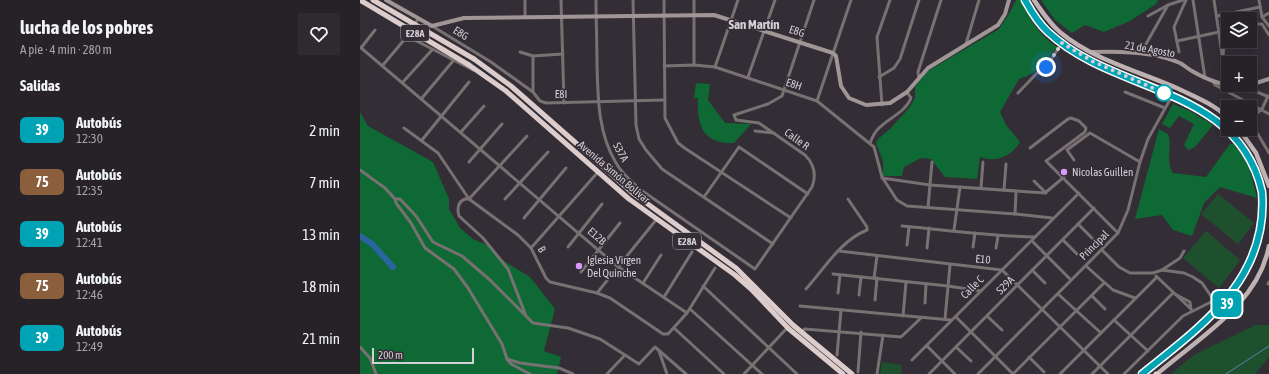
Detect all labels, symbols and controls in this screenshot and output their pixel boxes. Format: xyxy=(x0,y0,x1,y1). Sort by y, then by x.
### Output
map controls xyxy=(1221,12,1257,136)
button: layers xyxy=(1221,12,1257,48)
button: heart xyxy=(298,13,340,55)
text: lucha de los pobres xyxy=(20,16,153,38)
district label: San Martín xyxy=(728,17,780,32)
street label: E8G xyxy=(788,23,806,39)
street label: E8G xyxy=(451,24,471,42)
road number: E28A xyxy=(401,25,429,41)
street label: 21 de Agosto xyxy=(1124,39,1176,59)
text: A pie · 4 min · 280 m xyxy=(20,42,112,57)
button: + xyxy=(1221,56,1257,92)
your location xyxy=(1036,57,1056,77)
street label: E8H xyxy=(784,76,804,92)
text: Salidas xyxy=(20,77,60,94)
unlabelled marker xyxy=(1155,84,1173,102)
street label: E8I xyxy=(555,88,567,100)
button: − xyxy=(1221,100,1257,136)
text: Autobús xyxy=(76,114,121,131)
text: 39 xyxy=(35,122,49,138)
text: 2 min xyxy=(309,122,340,139)
street label: Calle R xyxy=(782,126,812,152)
text: 12:30 xyxy=(76,131,103,146)
street label: Avenida Simón Bolívar xyxy=(576,138,653,206)
street label: S37A xyxy=(611,140,631,164)
text: Autobús xyxy=(76,166,121,183)
place label: Nicolas Guillen xyxy=(1072,166,1133,178)
marker: Nicolas Guillen xyxy=(1059,167,1069,177)
text: 75 xyxy=(35,174,49,190)
text: 7 min xyxy=(309,174,340,191)
text: 12:35 xyxy=(76,183,103,198)
text: Autobús xyxy=(76,218,121,235)
street label: E12B xyxy=(585,225,609,248)
text: 39 xyxy=(35,226,49,242)
text: 13 min xyxy=(302,226,340,243)
street label: Principal xyxy=(1077,228,1111,262)
road number: E28A xyxy=(673,233,701,249)
text: 12:41 xyxy=(76,235,103,250)
street label: B xyxy=(535,244,549,255)
street label: E10 xyxy=(975,252,991,266)
place label: Iglesia Virgen Del Quinche xyxy=(587,254,641,279)
marker: Iglesia Virgen Del Quinche xyxy=(574,261,584,271)
text: Autobús xyxy=(76,270,121,287)
street label: Calle C xyxy=(958,273,986,301)
street label: S29A xyxy=(994,273,1017,296)
text: 75 xyxy=(35,278,49,294)
text: 18 min xyxy=(302,278,340,295)
text: 12:46 xyxy=(76,287,103,302)
line badge: 39 xyxy=(1209,291,1245,317)
text: 39 xyxy=(1220,296,1234,312)
text: Autobús xyxy=(76,322,121,339)
text: 39 xyxy=(35,330,49,346)
text: 21 min xyxy=(302,330,340,347)
text: 12:49 xyxy=(76,339,103,354)
scale bar xyxy=(372,346,474,365)
text: 200 m xyxy=(378,349,403,361)

